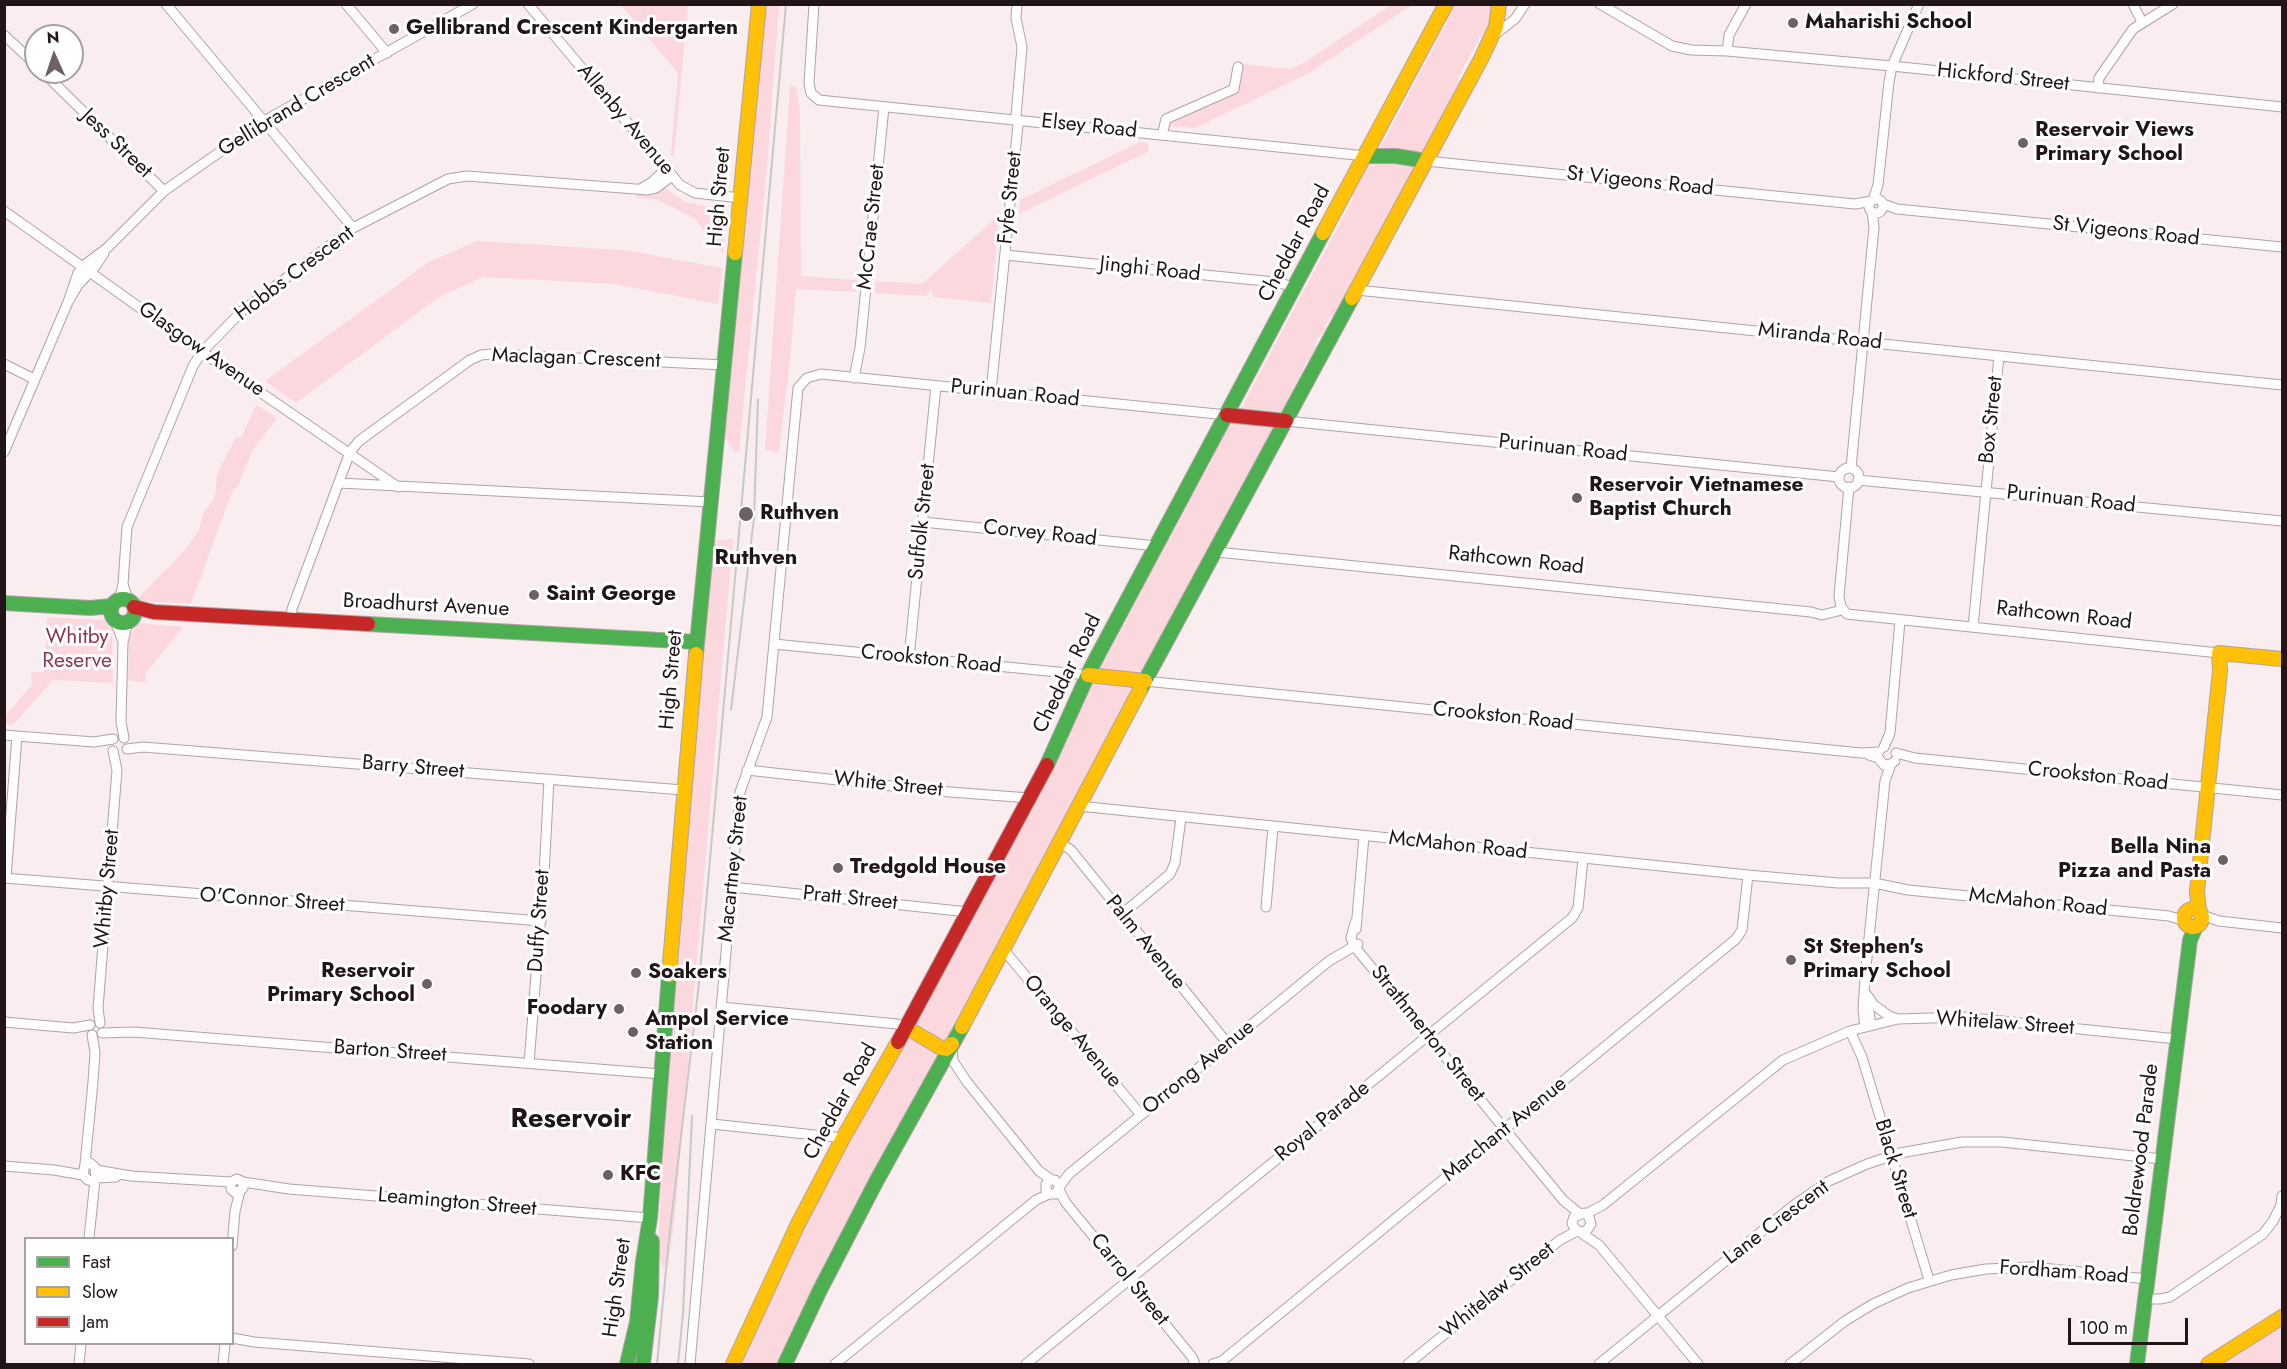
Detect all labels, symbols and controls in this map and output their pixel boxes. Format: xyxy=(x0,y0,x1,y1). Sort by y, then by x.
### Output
place label: Maharishi School xyxy=(1805,10,1972,36)
place label: Gellibrand Crescent Kindergarten xyxy=(406,16,738,42)
marker: Maharishi School xyxy=(1786,16,1800,30)
marker: Gellibrand Crescent Kindergarten xyxy=(387,22,401,36)
north arrow xyxy=(24,24,84,84)
text: N xyxy=(46,26,60,49)
street label: Gellibrand Crescent xyxy=(214,49,380,163)
street label: Allenby Avenue xyxy=(571,59,679,181)
street label: Hickford Street xyxy=(1936,59,2070,97)
street label: Jess Street xyxy=(75,104,157,184)
street label: Elsey Road xyxy=(1040,109,1138,145)
place label: Reservoir Views Primary School xyxy=(2035,118,2194,168)
marker: Reservoir Views Primary School xyxy=(2016,136,2030,150)
street label: High Street xyxy=(703,146,737,248)
street label: Fyfe Street xyxy=(994,150,1028,246)
street label: St Vigeons Road xyxy=(1565,162,1715,202)
street label: McCrae Street xyxy=(853,163,891,291)
street label: Cheddar Road xyxy=(1254,181,1336,307)
street label: St Vigeons Road xyxy=(2051,212,2201,252)
street label: Hobbs Crescent xyxy=(230,221,360,327)
street label: Jinghi Road xyxy=(1098,252,1202,288)
street label: Glasgow Avenue xyxy=(133,297,269,403)
street label: Miranda Road xyxy=(1757,318,1883,356)
street label: Maclagan Crescent xyxy=(491,343,661,375)
street label: Purinuan Road xyxy=(949,375,1081,413)
street label: Box Street xyxy=(1975,375,2009,465)
street label: Purinuan Road xyxy=(1497,430,1629,468)
street label: Suffolk Street xyxy=(904,463,942,581)
place label: Reservoir Vietnamese Baptist Church xyxy=(1589,473,1804,523)
street label: Purinuan Road xyxy=(2005,481,2137,519)
marker: Reservoir Vietnamese Baptist Church xyxy=(1570,491,1584,505)
place label: Ruthven xyxy=(760,501,839,527)
marker: Ruthven xyxy=(737,505,755,523)
street label: Corvey Road xyxy=(982,516,1098,552)
street label: Rathcown Road xyxy=(1447,541,1585,581)
district label: Ruthven xyxy=(715,546,797,572)
place label: Saint George xyxy=(546,582,676,608)
marker: Saint George xyxy=(527,588,541,602)
street label: Broadhurst Avenue xyxy=(342,589,510,623)
street label: Rathcown Road xyxy=(1995,596,2133,636)
street label: Cheddar Road xyxy=(1028,610,1108,738)
park label: Whitby Reserve xyxy=(42,625,112,675)
street label: High Street xyxy=(655,629,689,731)
street label: Crookston Road xyxy=(860,640,1002,680)
street label: Crookston Road xyxy=(1432,697,1574,737)
street label: Barry Street xyxy=(361,751,465,785)
street label: Crookston Road xyxy=(2027,757,2169,797)
street label: White Street xyxy=(832,767,944,803)
street label: Macartney Street xyxy=(714,795,754,943)
street label: McMahon Road xyxy=(1387,826,1529,866)
street label: Whitby Street xyxy=(90,828,126,950)
place label: Bella Nina Pizza and Pasta xyxy=(2058,835,2211,885)
marker: Bella Nina Pizza and Pasta xyxy=(2216,853,2230,867)
place label: Tredgold House xyxy=(850,855,1006,881)
marker: Tredgold House xyxy=(831,861,845,875)
street label: Duffy Street xyxy=(524,869,556,973)
street label: Pratt Street xyxy=(802,882,898,916)
street label: O'Connor Street xyxy=(199,883,345,919)
street label: McMahon Road xyxy=(1967,883,2109,923)
street label: Palm Avenue xyxy=(1099,891,1191,995)
place label: St Stephen's Primary School xyxy=(1803,935,1951,985)
marker: St Stephen's Primary School xyxy=(1784,953,1798,967)
place label: Reservoir Primary School xyxy=(267,959,415,1009)
place label: Soakers xyxy=(648,960,727,986)
street label: Strathmerton Street xyxy=(1364,961,1490,1107)
marker: Soakers xyxy=(629,966,643,980)
street label: Orange Avenue xyxy=(1018,971,1126,1093)
marker: Reservoir Primary School xyxy=(420,977,434,991)
place label: Foodary xyxy=(527,996,607,1022)
marker: Foodary xyxy=(612,1002,626,1016)
place label: Ampol Service Station xyxy=(645,1007,789,1057)
street label: Whitelaw Street xyxy=(1935,1007,2075,1041)
street label: Orrong Avenue xyxy=(1138,1015,1260,1121)
marker: Ampol Service Station xyxy=(626,1025,640,1039)
street label: Barton Street xyxy=(333,1035,447,1069)
street label: Cheddar Road xyxy=(799,1039,883,1165)
street label: Boldrewood Parade xyxy=(2119,1062,2165,1238)
street label: Marchant Avenue xyxy=(1438,1072,1572,1188)
street label: Royal Parade xyxy=(1271,1076,1375,1168)
district label: Reservoir xyxy=(511,1104,631,1136)
street label: Black Street xyxy=(1868,1116,1922,1222)
place label: KFC xyxy=(620,1162,661,1188)
marker: KFC xyxy=(601,1168,615,1182)
street label: Lane Crescent xyxy=(1719,1175,1835,1271)
street label: Leamington Street xyxy=(377,1184,537,1222)
street label: Carrol Street xyxy=(1084,1229,1174,1331)
legend xyxy=(24,1237,234,1345)
street label: High Street xyxy=(599,1237,637,1339)
street label: Whitelaw Street xyxy=(1436,1238,1560,1344)
text: Fast xyxy=(82,1249,111,1275)
street label: Fordham Road xyxy=(1998,1256,2130,1290)
text: Slow xyxy=(82,1279,118,1305)
scale bar xyxy=(2071,1306,2191,1344)
text: Jam xyxy=(82,1309,109,1335)
text: 100 m xyxy=(2079,1315,2128,1341)

